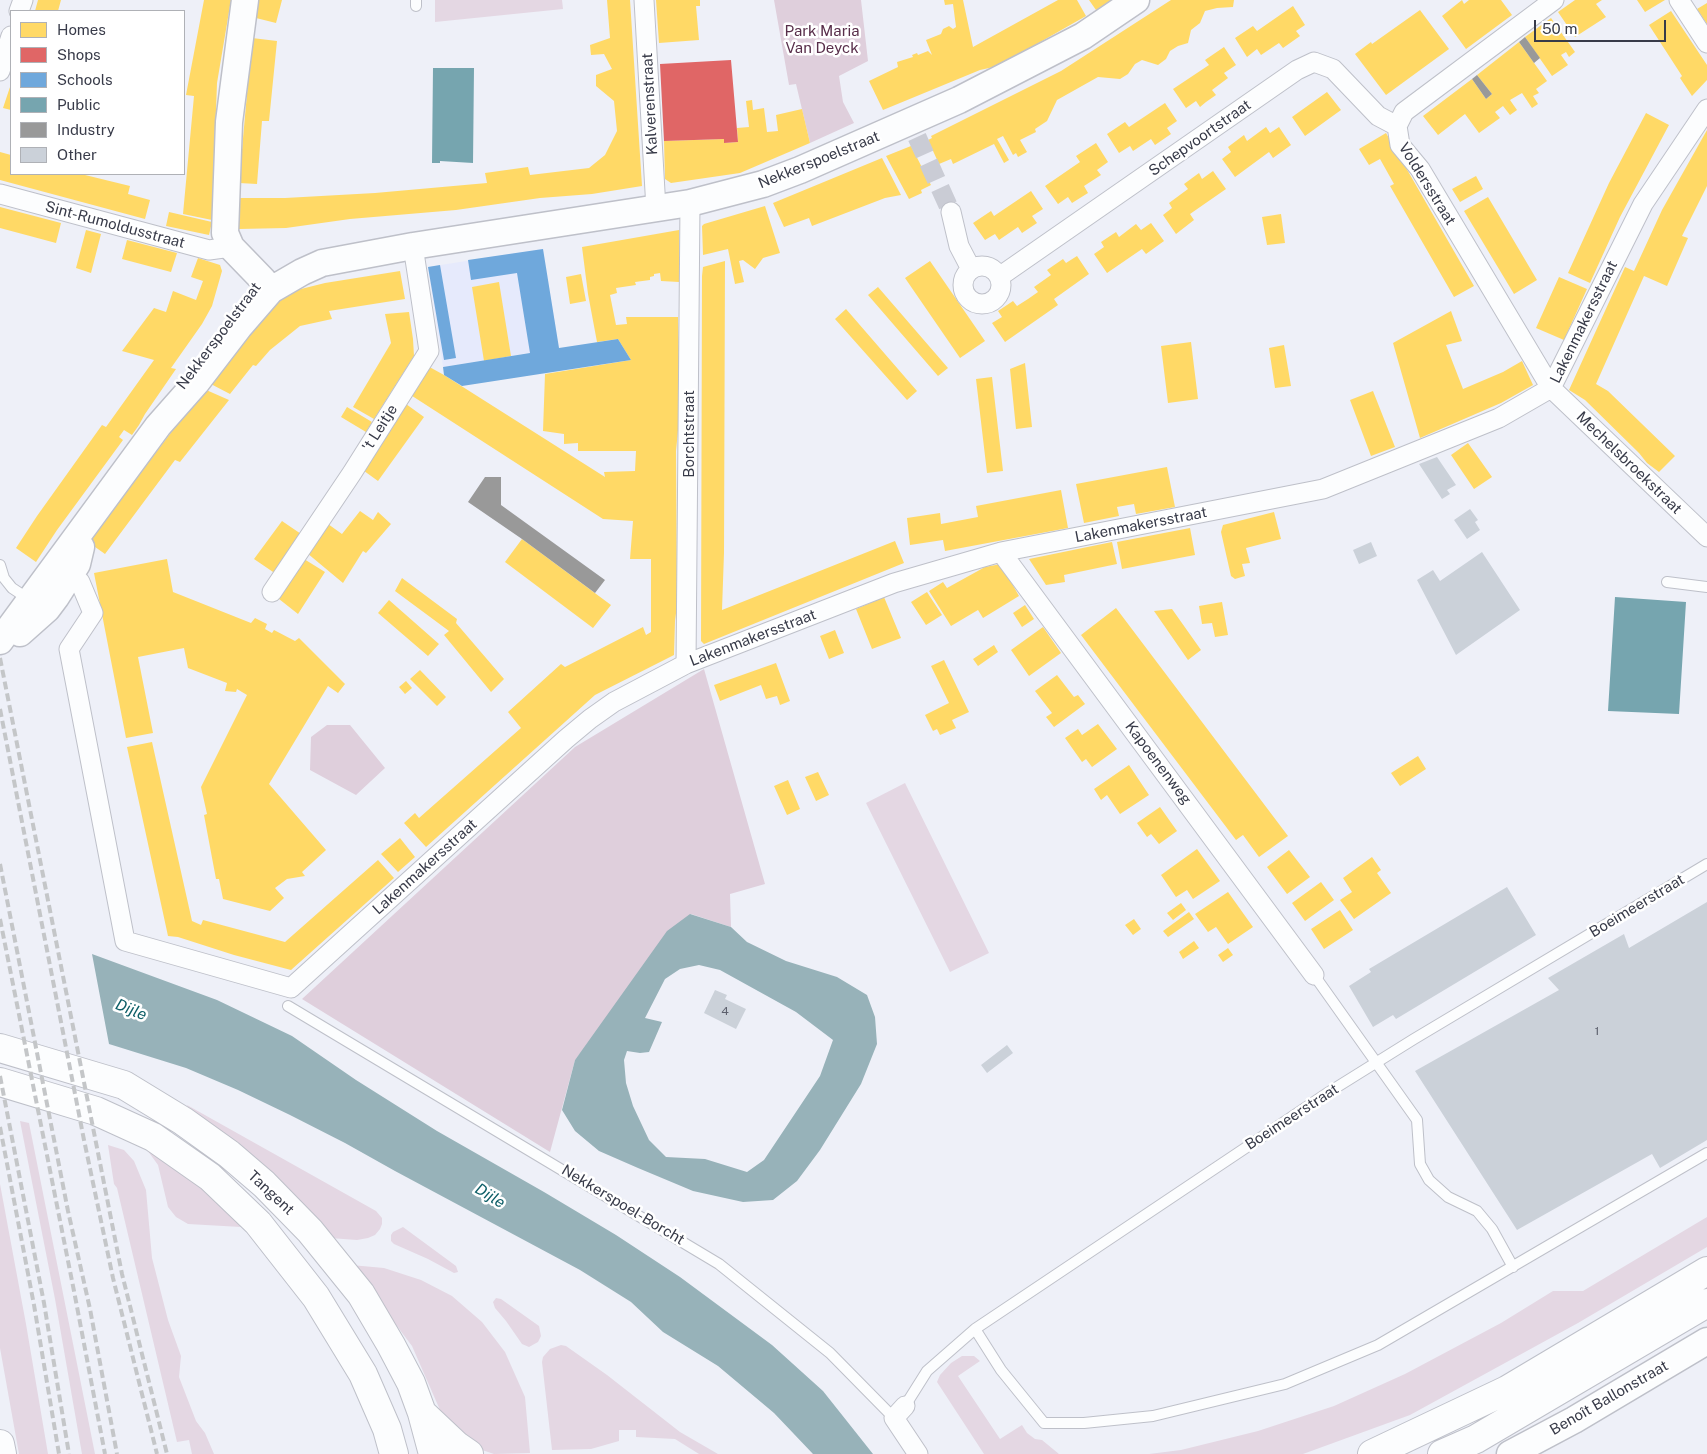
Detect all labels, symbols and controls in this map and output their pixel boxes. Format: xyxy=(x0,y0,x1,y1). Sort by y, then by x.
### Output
legend xyxy=(10,10,185,175)
scale bar xyxy=(1537,10,1670,42)
text: 50 m xyxy=(1542,20,1577,37)
text: Homes xyxy=(57,21,106,38)
park label: Park Maria Van Deyck xyxy=(784,22,860,57)
text: Shops xyxy=(57,46,101,63)
street label: Kalverenstraat xyxy=(638,52,662,156)
text: Schools xyxy=(57,71,113,88)
text: Public xyxy=(57,96,101,113)
street label: Schepvoortstraat xyxy=(1145,96,1255,180)
text: Industry xyxy=(57,121,115,138)
street label: Nekkerspoelstraat xyxy=(756,127,882,193)
street label: Voldersstraat xyxy=(1395,139,1459,229)
text: Other xyxy=(57,146,97,163)
street label: Sint-Rumoldusstraat xyxy=(43,198,187,252)
street label: Lakenmakersstraat xyxy=(1547,258,1621,386)
street label: Nekkerspoelstraat xyxy=(173,279,265,393)
street label: Borchtstraat xyxy=(680,390,698,478)
street label: 't Leitje xyxy=(359,401,401,455)
street label: Mechelsbroekstraat xyxy=(1573,408,1685,518)
street label: Lakenmakersstraat xyxy=(1073,503,1209,547)
street label: Lakenmakersstraat xyxy=(687,606,819,670)
street label: Kapoenenweg xyxy=(1121,718,1195,808)
street label: Lakenmakersstraat xyxy=(369,815,481,919)
street label: Boeimeerstraat xyxy=(1586,871,1688,941)
water label: Dijle xyxy=(113,995,149,1025)
house number: 4 xyxy=(721,1004,729,1018)
house number: 1 xyxy=(1595,1024,1599,1038)
street label: Boeimeerstraat xyxy=(1242,1080,1342,1154)
street label: Nekkerspoel-Borcht xyxy=(558,1161,688,1249)
street label: Tangent xyxy=(244,1167,298,1219)
water label: Dijle xyxy=(471,1179,509,1213)
street label: Benoît Ballonstraat xyxy=(1547,1357,1671,1439)

